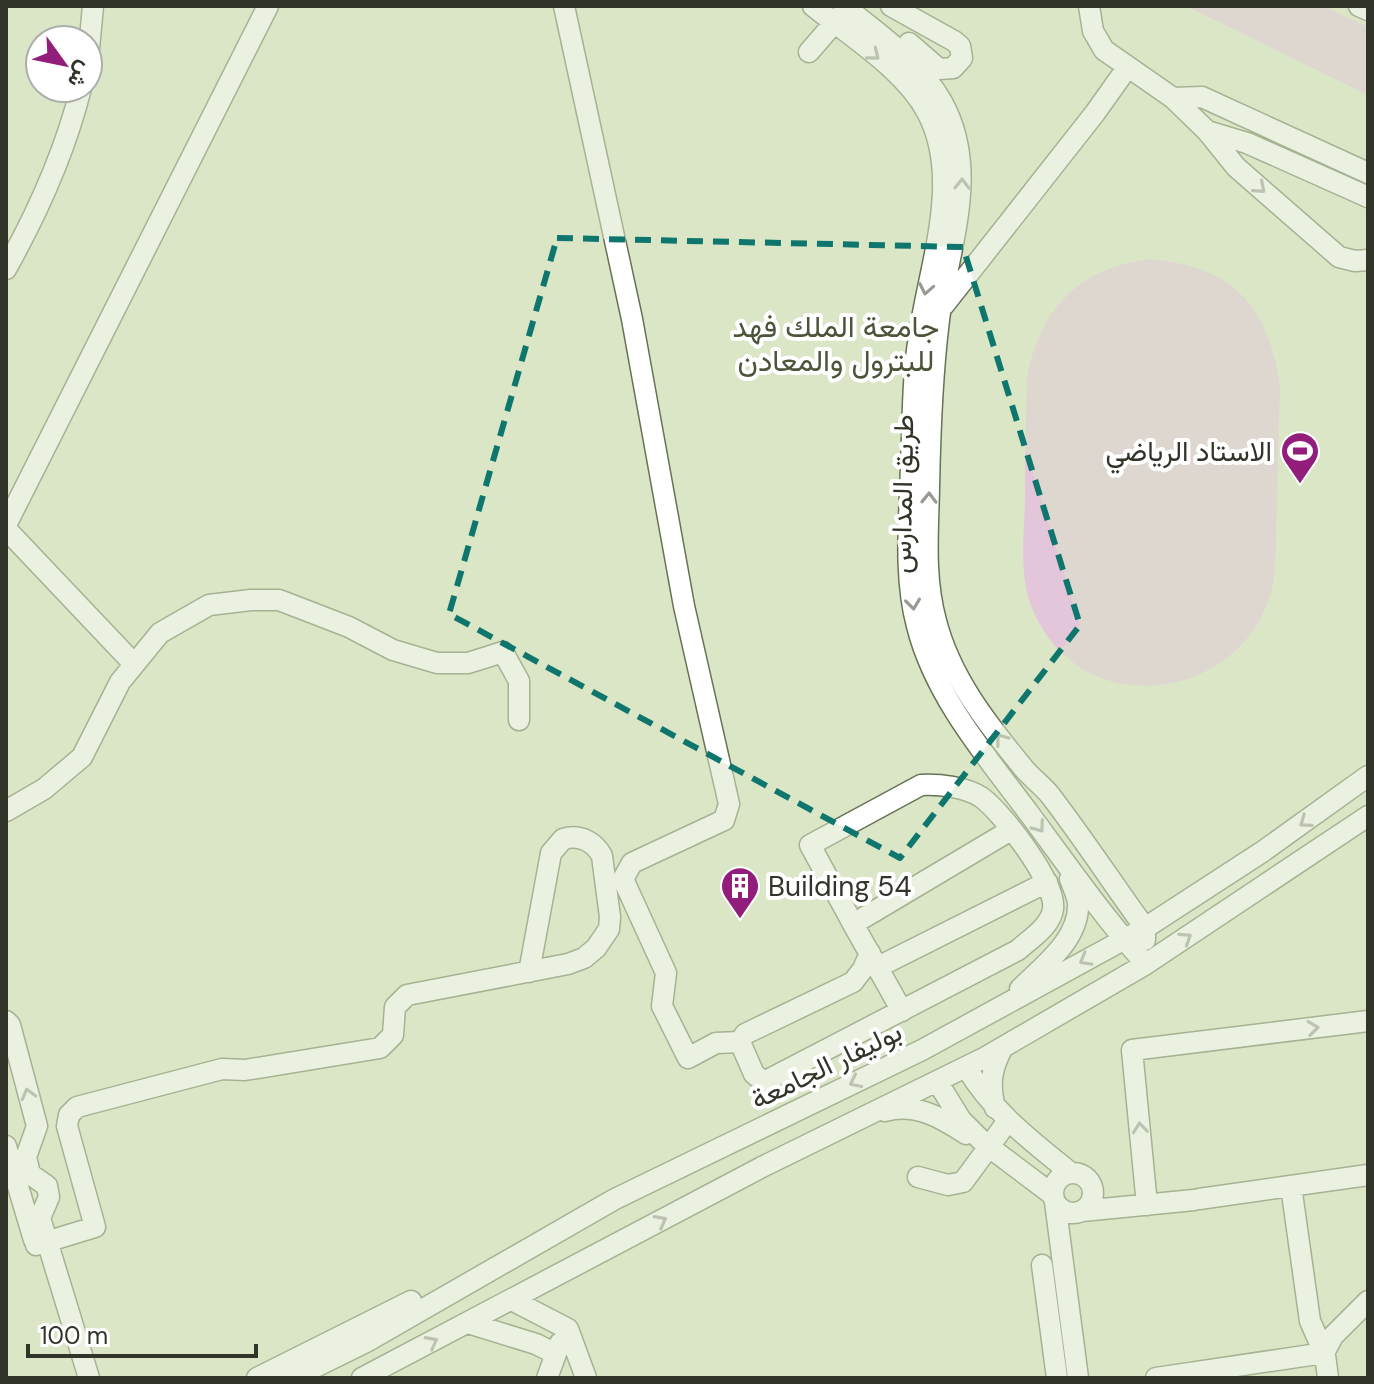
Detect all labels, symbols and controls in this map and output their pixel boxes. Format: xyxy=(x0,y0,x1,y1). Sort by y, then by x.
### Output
north arrow xyxy=(24,24,104,104)
one-way arrow xyxy=(865,45,879,60)
text: ش xyxy=(61,56,100,94)
one-way arrow xyxy=(953,177,971,190)
one-way arrow xyxy=(1251,178,1266,193)
one-way arrow xyxy=(919,282,936,295)
district label: جامعة الملك فهد للبترول والمعادن xyxy=(733,307,939,380)
street label: طريق المدارس xyxy=(883,414,922,574)
sports icon: الاستاد الرياضي xyxy=(1279,430,1321,485)
place label: الاستاد الرياضي xyxy=(1106,433,1272,474)
one-way arrow xyxy=(920,491,937,504)
one-way arrow xyxy=(904,597,921,610)
one-way arrow xyxy=(996,733,1011,747)
one-way arrow xyxy=(1299,812,1313,827)
one-way arrow xyxy=(1030,819,1044,833)
building icon: Building 54 xyxy=(719,865,761,920)
place label: Building 54 xyxy=(768,868,911,905)
one-way arrow xyxy=(1177,933,1191,948)
one-way arrow xyxy=(1079,950,1094,966)
street label: بوليفار الجامعة xyxy=(745,1013,908,1118)
one-way arrow xyxy=(1307,1019,1320,1036)
one-way arrow xyxy=(849,1072,864,1088)
one-way arrow xyxy=(21,1088,38,1102)
one-way arrow xyxy=(1131,1121,1148,1134)
one-way arrow xyxy=(653,1215,668,1230)
scale bar xyxy=(28,1308,256,1358)
text: 100 m xyxy=(40,1320,108,1351)
one-way arrow xyxy=(423,1336,438,1351)

